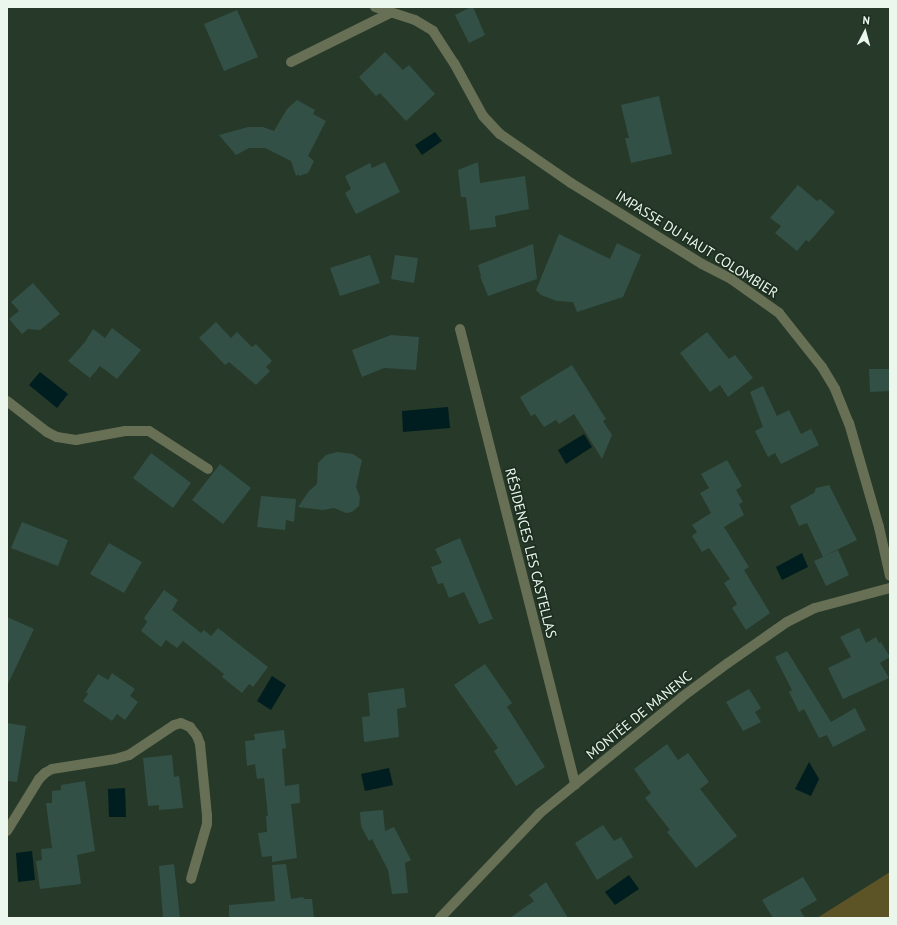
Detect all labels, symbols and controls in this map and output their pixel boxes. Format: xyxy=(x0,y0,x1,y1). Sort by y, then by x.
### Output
north arrow xyxy=(845,12,885,52)
text: N xyxy=(862,13,871,27)
street label: IMPASSE DU HAUT COLOMBIER xyxy=(612,187,782,301)
street label: RÉSIDENCES LES CASTELLAS xyxy=(502,466,560,640)
street label: MONTÉE DE MANENC xyxy=(583,667,695,763)

